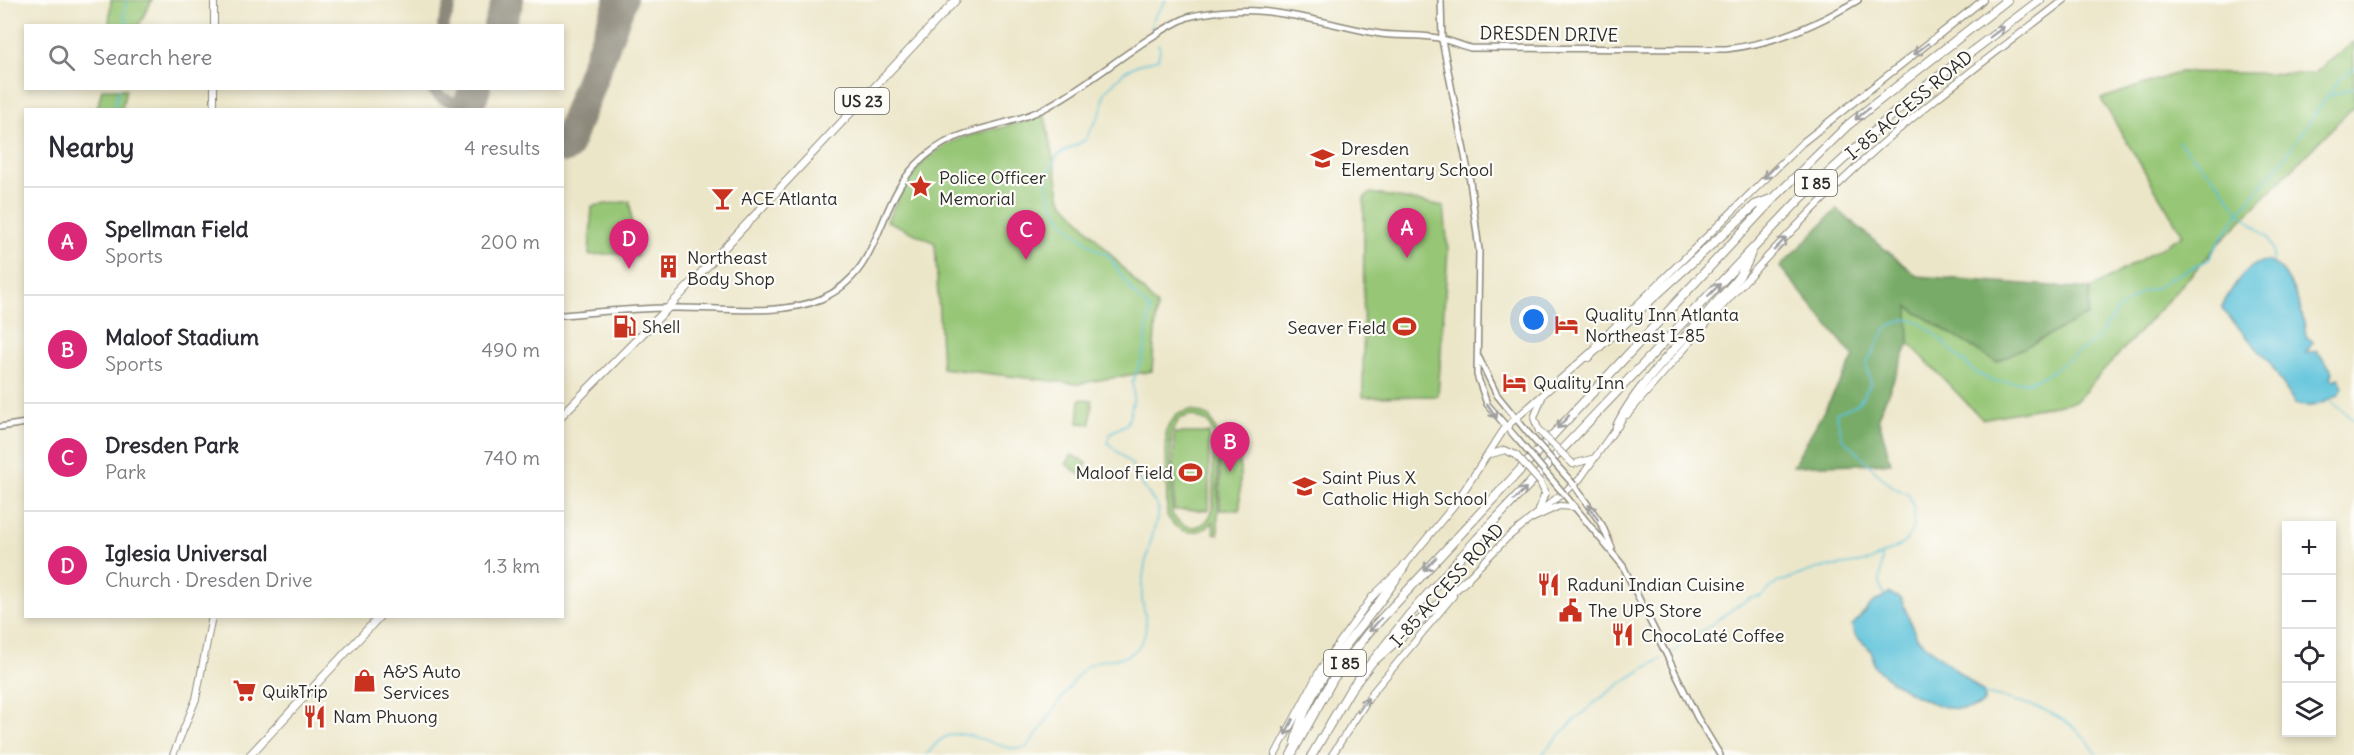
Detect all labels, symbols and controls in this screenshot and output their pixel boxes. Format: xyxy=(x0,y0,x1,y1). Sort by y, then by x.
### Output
street label: DRESDEN DRIVE xyxy=(1479,21,1619,47)
search box xyxy=(24,24,564,90)
one-way arrow xyxy=(1989,26,2005,39)
icon: search xyxy=(45,41,78,74)
text: Search here xyxy=(93,43,212,71)
one-way arrow xyxy=(1913,43,1929,56)
street label: I-85 ACCESS ROAD xyxy=(1841,45,1977,165)
road number: US 23 xyxy=(835,88,889,114)
one-way arrow xyxy=(1854,107,1870,120)
text: Nearby xyxy=(48,131,134,164)
text: 4 results xyxy=(464,135,540,160)
place label: Dresden Elementary School xyxy=(1341,137,1493,181)
school or university icon: Dresden Elementary School xyxy=(1310,145,1336,171)
one-way arrow xyxy=(1762,165,1777,180)
place label: Police Officer Memorial xyxy=(939,166,1047,210)
road number: I 85 xyxy=(1795,170,1837,196)
place icon: Police Officer Memorial xyxy=(908,174,934,200)
bar icon: ACE Atlanta xyxy=(710,185,736,211)
place label: ACE Atlanta xyxy=(741,187,837,210)
pin: A xyxy=(1388,208,1426,258)
pin: C xyxy=(1006,210,1046,260)
text: Spellman Field xyxy=(105,215,248,243)
pin: D xyxy=(610,220,648,269)
text: A xyxy=(61,229,74,254)
text: 200 m xyxy=(480,229,540,254)
one-way arrow xyxy=(1772,236,1787,251)
text: Sports xyxy=(105,243,163,268)
place label: Northeast Body Shop xyxy=(687,246,775,290)
building icon: Northeast Body Shop xyxy=(656,254,682,280)
one-way arrow xyxy=(1707,283,1721,298)
place label: Quality Inn Atlanta Northeast I-85 xyxy=(1585,303,1739,347)
your location xyxy=(1519,305,1548,334)
hotel icon: Quality Inn Atlanta Northeast I-85 xyxy=(1554,311,1580,337)
fuel station icon: Shell xyxy=(611,313,637,339)
sports icon: Seaver Field xyxy=(1391,314,1417,340)
place label: Shell xyxy=(642,315,680,338)
place label: Seaver Field xyxy=(1287,316,1386,339)
text: Maloof Stadium xyxy=(105,323,259,351)
text: B xyxy=(61,337,74,362)
text: 490 m xyxy=(481,337,540,362)
text: Sports xyxy=(105,351,163,376)
hotel icon: Quality Inn xyxy=(1502,369,1528,395)
place label: Quality Inn xyxy=(1533,371,1625,394)
one-way arrow xyxy=(1486,402,1498,418)
one-way arrow xyxy=(1557,414,1571,429)
pin: B xyxy=(1210,422,1250,472)
text: Dresden Park xyxy=(105,431,239,459)
text: C xyxy=(61,445,74,470)
text: 740 m xyxy=(484,445,540,470)
text: Park xyxy=(105,459,146,484)
sports icon: Maloof Field xyxy=(1178,459,1204,485)
place label: Maloof Field xyxy=(1075,461,1173,484)
place label: Saint Pius X Catholic High School xyxy=(1322,466,1488,510)
school or university icon: Saint Pius X Catholic High School xyxy=(1291,474,1317,500)
one-way arrow xyxy=(1513,486,1527,501)
one-way arrow xyxy=(1587,503,1600,520)
street label: I-85 ACCESS ROAD xyxy=(1385,518,1509,652)
map controls xyxy=(2282,521,2336,737)
button: + xyxy=(2282,521,2336,575)
text: Iglesia Universal xyxy=(105,539,267,567)
text: D xyxy=(60,553,75,578)
text: 1.3 km xyxy=(484,553,540,578)
one-way arrow xyxy=(1423,557,1437,572)
text: Church · Dresden Drive xyxy=(105,567,313,592)
restaurant icon: Raduni Indian Cuisine xyxy=(1536,571,1562,597)
place label: Raduni Indian Cuisine xyxy=(1567,573,1745,596)
button: − xyxy=(2282,575,2336,629)
public building icon: The UPS Store xyxy=(1557,597,1583,623)
place label: The UPS Store xyxy=(1588,599,1702,622)
one-way arrow xyxy=(1368,617,1382,632)
restaurant icon: ChocoLaté Coffee xyxy=(1610,622,1636,648)
place label: ChocoLaté Coffee xyxy=(1641,624,1785,647)
button: locate xyxy=(2282,629,2336,683)
road number: I 85 xyxy=(1324,650,1366,676)
place label: A&S Auto Services xyxy=(383,660,461,704)
shop icon: A&S Auto Services xyxy=(352,668,378,694)
supermarket icon: QuikTrip xyxy=(231,678,257,704)
place label: QuikTrip xyxy=(262,680,328,703)
button: layers xyxy=(2282,683,2336,737)
one-way arrow xyxy=(1357,698,1369,714)
restaurant icon: Nam Phuong xyxy=(302,703,328,729)
place label: Nam Phuong xyxy=(333,705,438,728)
one-way arrow xyxy=(1282,717,1294,735)

